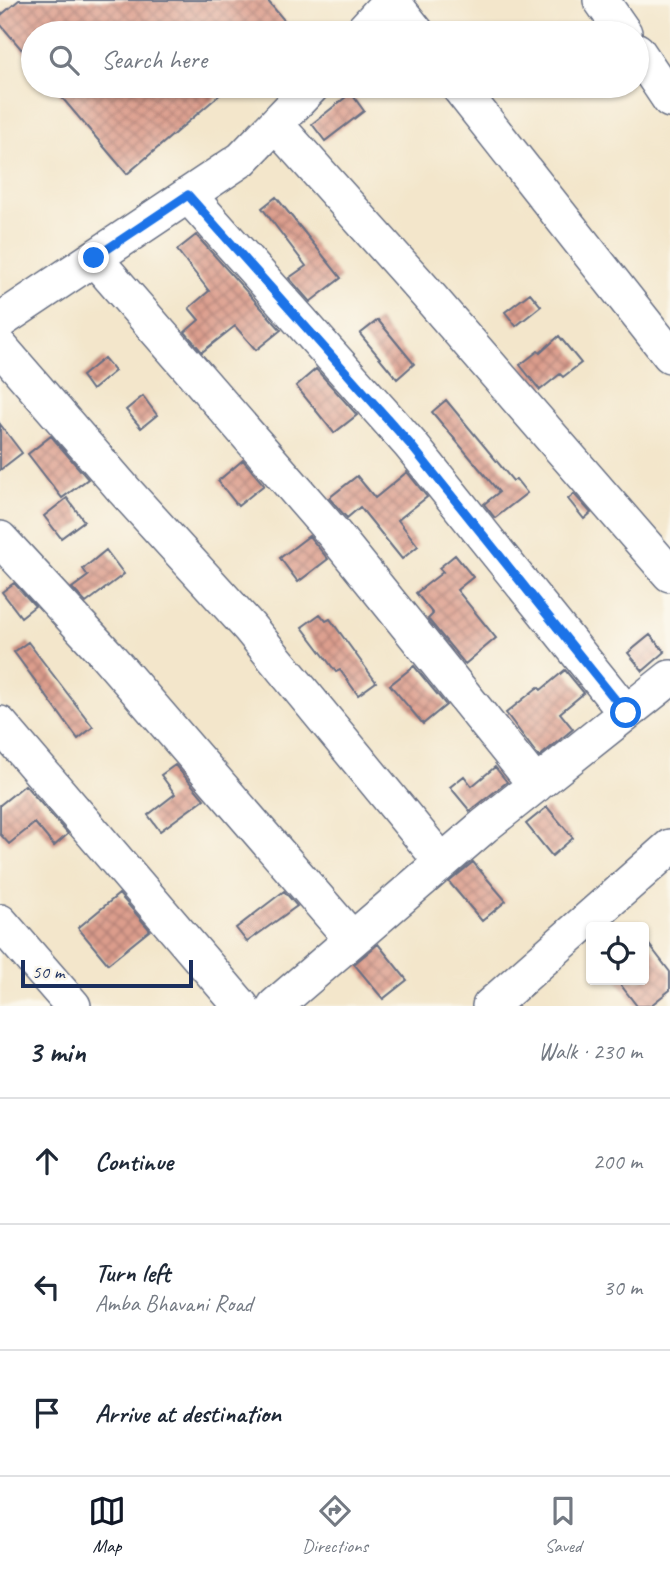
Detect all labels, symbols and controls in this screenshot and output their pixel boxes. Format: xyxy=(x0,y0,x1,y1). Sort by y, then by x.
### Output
search box xyxy=(21,21,649,98)
icon: search xyxy=(45,41,83,79)
text: Search here xyxy=(101,43,207,76)
route end xyxy=(78,242,109,273)
route start xyxy=(610,697,641,728)
map controls xyxy=(586,922,649,985)
button: locate xyxy=(586,922,649,985)
scale bar xyxy=(21,957,192,989)
text: 50 m xyxy=(32,960,64,984)
text: 3 min xyxy=(28,1033,85,1071)
text: Walk · 230 m xyxy=(538,1037,642,1066)
icon: ahead xyxy=(28,1142,66,1180)
text: Continue xyxy=(95,1145,173,1178)
text: 200 m xyxy=(593,1147,642,1176)
text: Turn left xyxy=(95,1256,170,1289)
icon: left xyxy=(28,1268,66,1306)
text: 30 m xyxy=(603,1273,642,1302)
text: Amba Bhavani Road xyxy=(95,1289,253,1318)
icon: arrive xyxy=(28,1394,66,1432)
text: Arrive at destination xyxy=(95,1397,281,1430)
tab: Map xyxy=(88,1492,126,1558)
tab: Directions xyxy=(302,1492,368,1558)
tab: Saved xyxy=(544,1492,582,1558)

